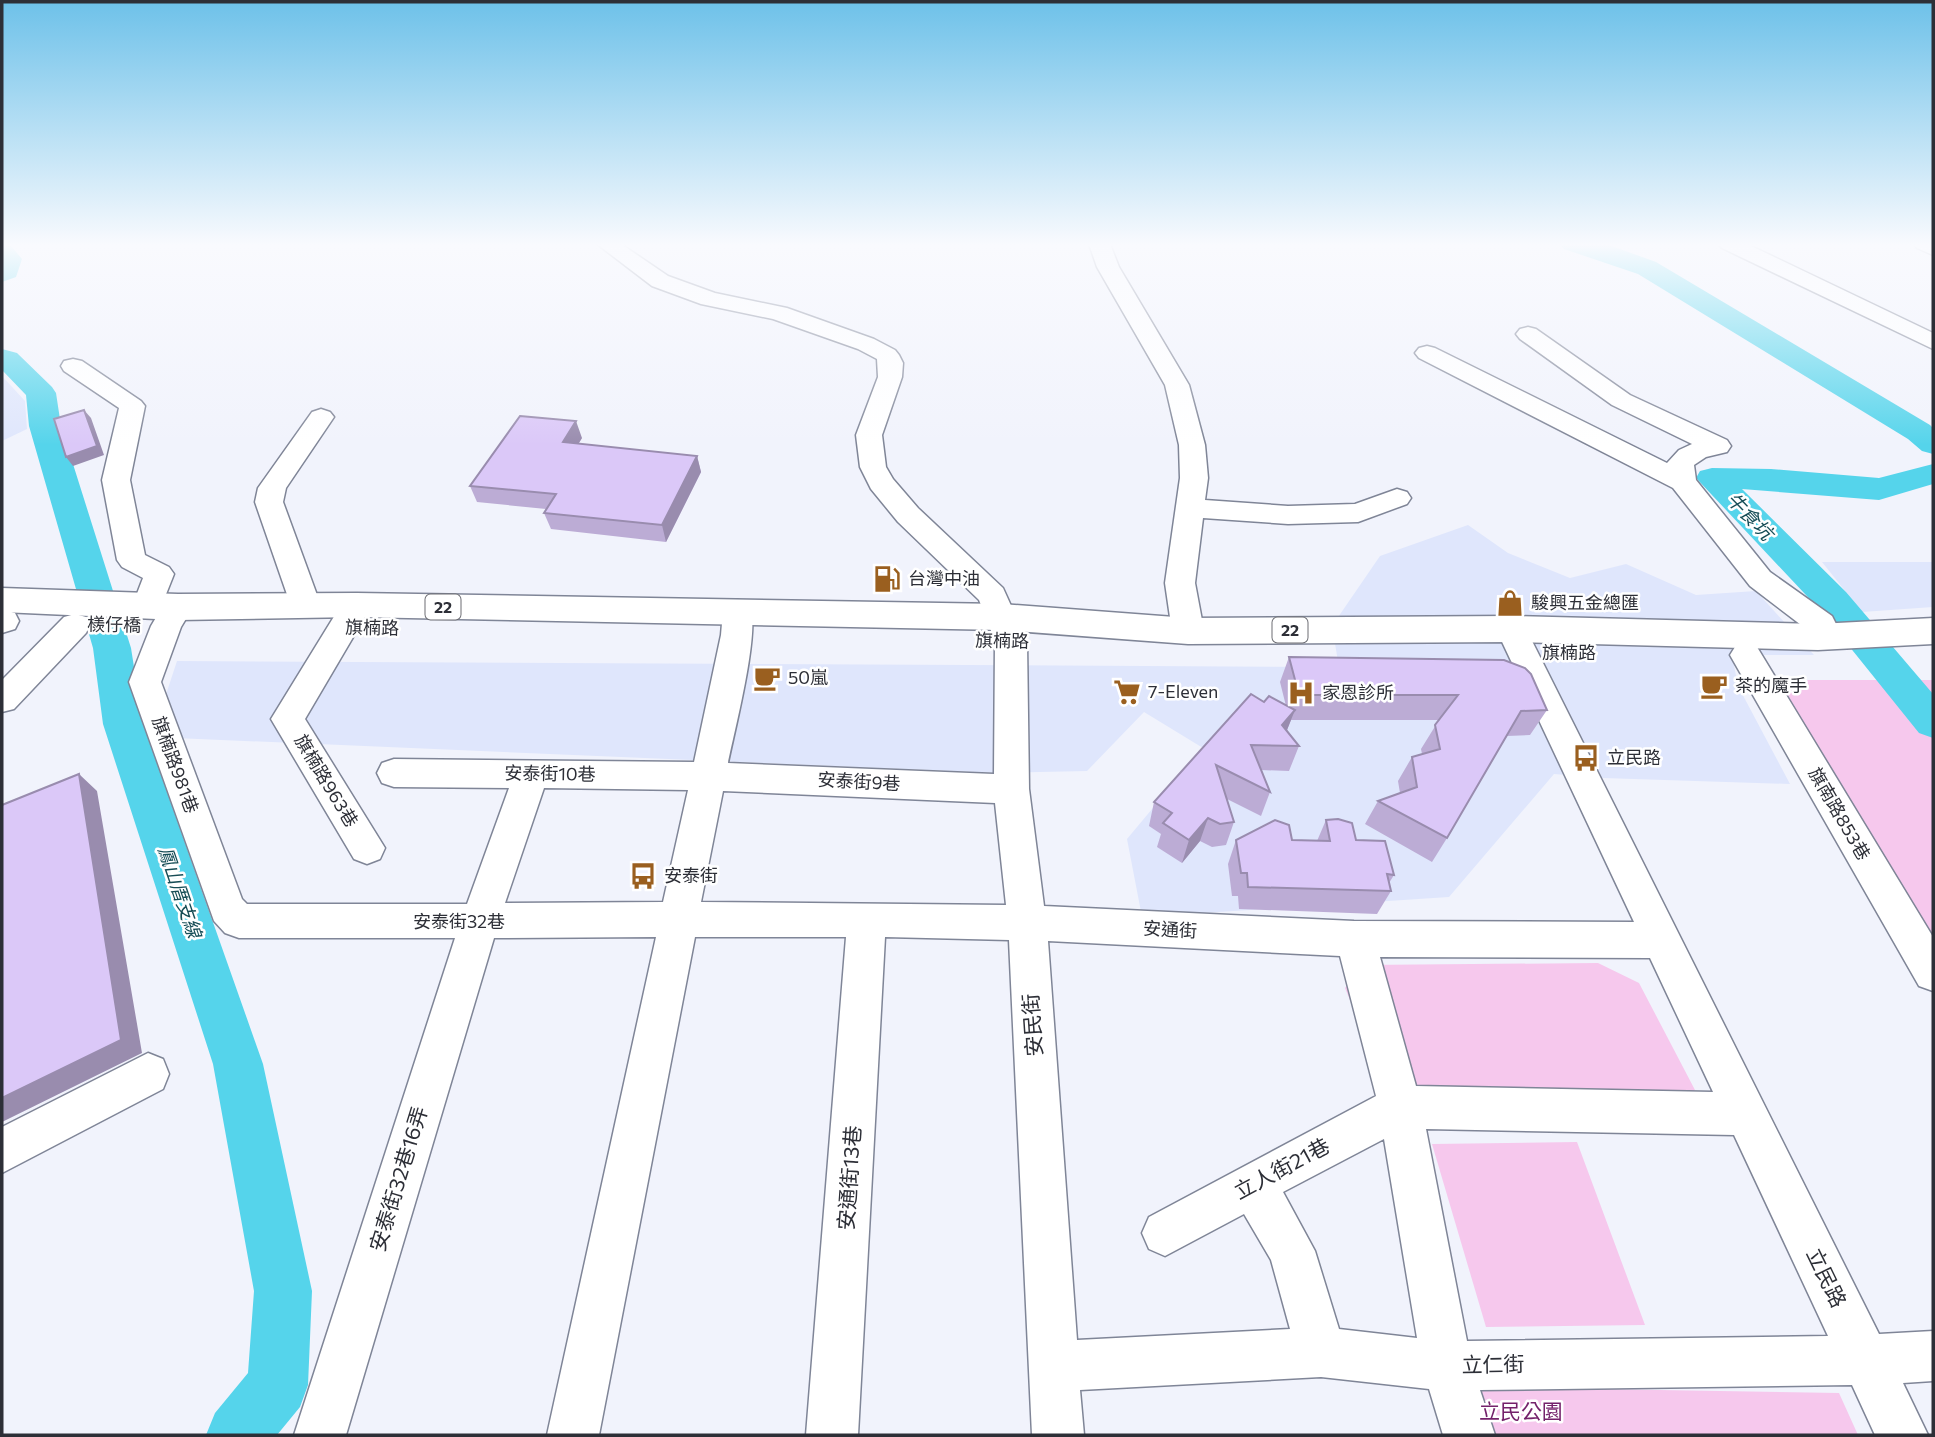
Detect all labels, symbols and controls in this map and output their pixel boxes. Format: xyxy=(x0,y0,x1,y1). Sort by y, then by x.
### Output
water label: 牛食坑 xyxy=(1722,487,1781,546)
fuel station icon: 台灣中油 xyxy=(872,564,902,594)
place label: 台灣中油 xyxy=(908,567,980,589)
shop icon: 駿興五金總匯 xyxy=(1495,588,1525,618)
place label: 駿興五金總匯 xyxy=(1531,591,1639,613)
road number: 22 xyxy=(426,594,460,620)
street label: 檨仔橋 xyxy=(87,613,141,635)
street label: 旗楠路 xyxy=(345,616,399,638)
road number: 22 xyxy=(1272,618,1308,642)
street label: 旗楠路 xyxy=(975,629,1029,651)
street label: 旗楠路 xyxy=(1542,641,1596,663)
cafe icon: 50嵐 xyxy=(752,663,782,693)
place label: 50嵐 xyxy=(788,666,828,688)
cafe icon: 茶的魔手 xyxy=(1699,671,1729,701)
place label: 茶的魔手 xyxy=(1735,674,1807,696)
supermarket icon: 7-Eleven xyxy=(1112,677,1142,707)
hospital icon: 家恩診所 xyxy=(1286,678,1316,708)
place label: 7-Eleven xyxy=(1148,680,1218,702)
place label: 家恩診所 xyxy=(1322,681,1394,703)
street label: 旗楠路981巷 xyxy=(148,713,204,816)
street label: 旗楠路963巷 xyxy=(291,730,363,831)
bus stop icon: 立民路 xyxy=(1571,743,1601,773)
place label: 立民路 xyxy=(1607,746,1661,768)
street label: 安泰街10巷 xyxy=(504,761,596,785)
street label: 旗南路853巷 xyxy=(1804,763,1875,864)
street label: 安泰街9巷 xyxy=(817,768,901,794)
water label: 鳳山厝支線 xyxy=(154,843,207,942)
bus stop icon: 安泰街 xyxy=(628,861,658,891)
place label: 安泰街 xyxy=(664,864,718,886)
street label: 安泰街32巷 xyxy=(413,910,505,932)
street label: 安通街 xyxy=(1143,917,1198,941)
street label: 安民街 xyxy=(1017,993,1046,1057)
street label: 安泰街32巷16弄 xyxy=(364,1103,431,1254)
street label: 安通街13巷 xyxy=(832,1125,865,1231)
street label: 立人街21巷 xyxy=(1229,1132,1333,1203)
street label: 立民路 xyxy=(1802,1244,1852,1311)
street label: 立仁街 xyxy=(1461,1350,1525,1377)
park label: 立民公園 xyxy=(1479,1398,1563,1423)

